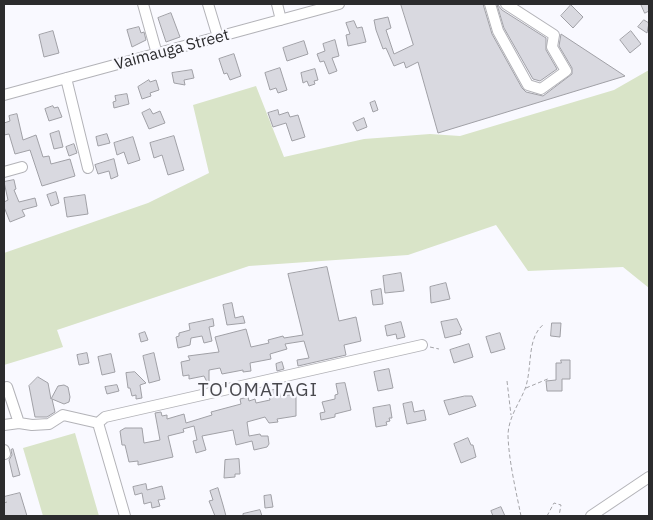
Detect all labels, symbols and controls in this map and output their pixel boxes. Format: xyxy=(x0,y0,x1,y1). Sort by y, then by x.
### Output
street label: Vaimauga Street xyxy=(113,25,231,75)
district label: TO'OMATAGI xyxy=(197,380,319,402)

